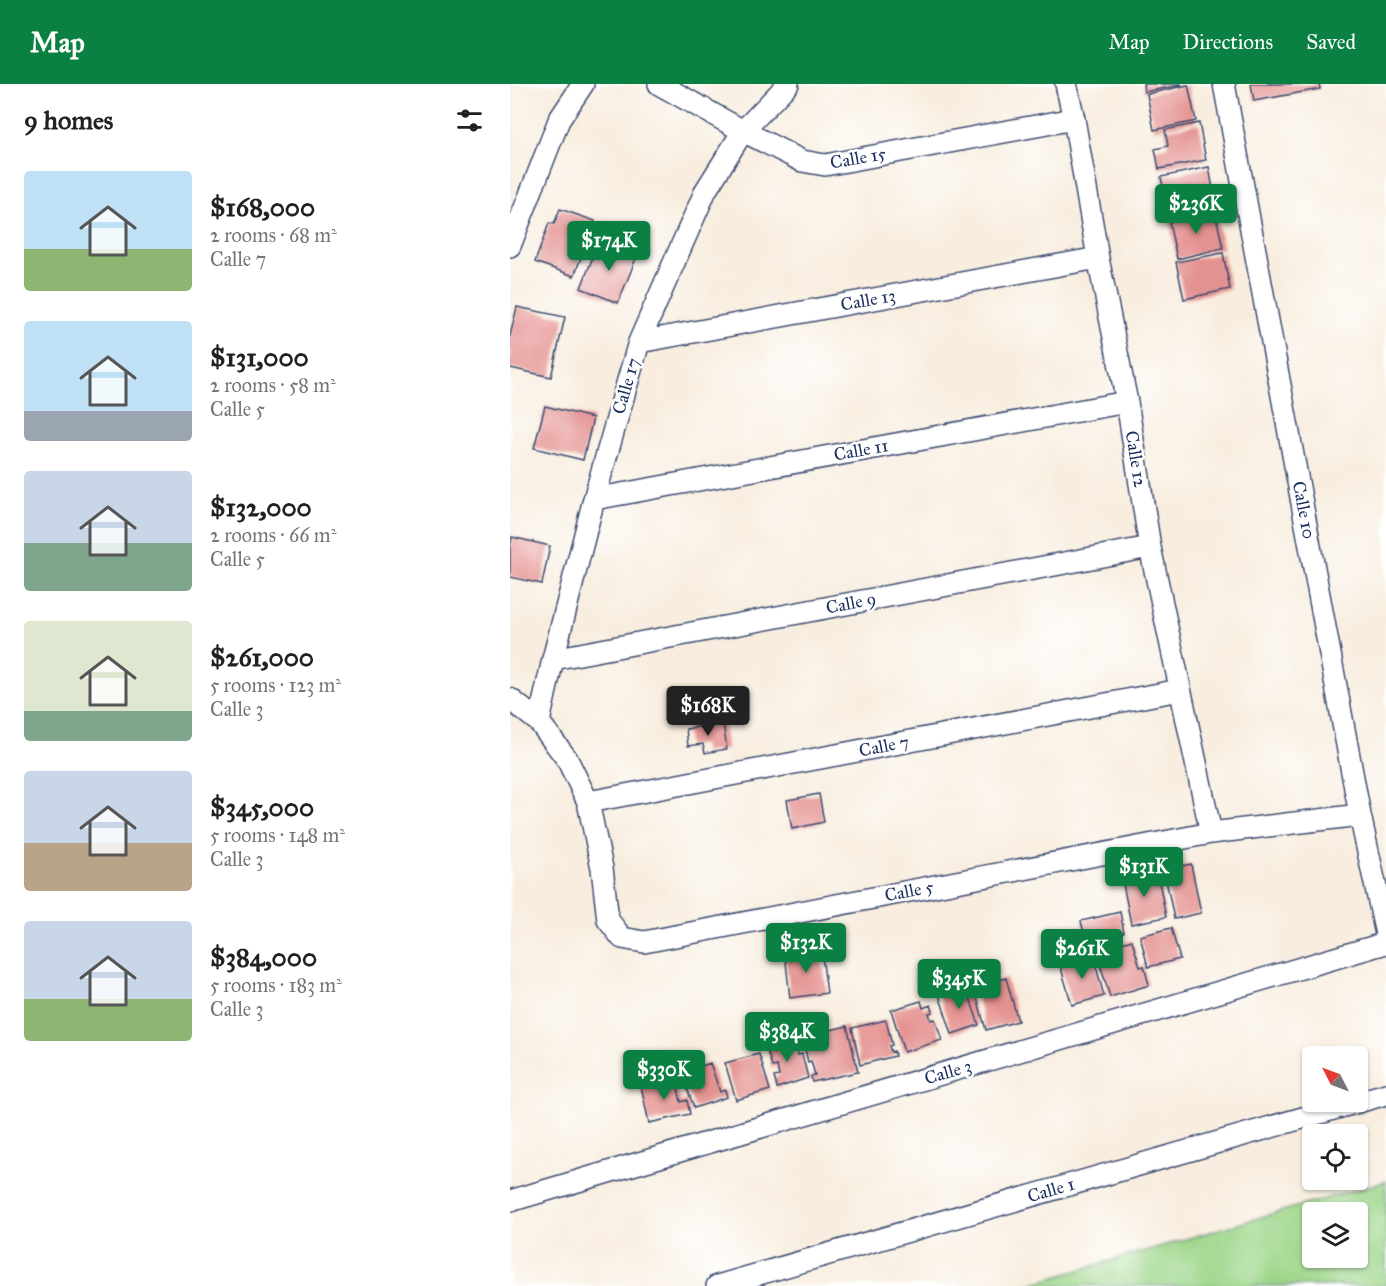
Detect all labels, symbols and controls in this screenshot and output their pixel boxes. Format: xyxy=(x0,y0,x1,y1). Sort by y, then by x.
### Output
text: Map xyxy=(30,25,85,60)
text: Map xyxy=(1109,29,1150,55)
text: Directions xyxy=(1183,29,1273,55)
text: Saved xyxy=(1306,29,1356,55)
text: 9 homes xyxy=(24,104,113,136)
icon: filters xyxy=(453,104,486,137)
street label: Calle 15 xyxy=(828,142,888,174)
pin: $236K xyxy=(1154,184,1238,235)
text: $168,000 xyxy=(210,191,315,223)
text: $236K xyxy=(1169,191,1223,215)
icon: home xyxy=(72,195,144,267)
pin: $174K xyxy=(567,221,651,272)
text: 2 rooms · 68 m² xyxy=(210,223,337,247)
text: $174K xyxy=(581,228,637,252)
text: Calle 7 xyxy=(210,247,266,271)
street label: Calle 13 xyxy=(839,284,897,316)
text: $131,000 xyxy=(210,341,309,373)
icon: home xyxy=(72,345,144,417)
street label: Calle 17 xyxy=(607,355,645,417)
text: 2 rooms · 58 m² xyxy=(210,373,336,397)
text: Calle 5 xyxy=(210,397,265,421)
street label: Calle 12 xyxy=(1121,429,1151,489)
street label: Calle 11 xyxy=(832,434,890,466)
street label: Calle 10 xyxy=(1288,479,1320,541)
text: $132,000 xyxy=(210,491,312,523)
icon: home xyxy=(72,495,144,567)
text: 2 rooms · 66 m² xyxy=(210,523,336,547)
text: Calle 5 xyxy=(210,547,265,571)
street label: Calle 9 xyxy=(824,587,878,619)
text: $261,000 xyxy=(210,641,314,673)
icon: home xyxy=(72,645,144,717)
text: 5 rooms · 123 m² xyxy=(210,673,341,697)
pin: $168K xyxy=(666,686,750,737)
text: $168K xyxy=(681,693,735,717)
text: Calle 3 xyxy=(210,697,263,721)
street label: Calle 7 xyxy=(857,730,911,762)
text: $345,000 xyxy=(210,791,314,823)
icon: home xyxy=(72,795,144,867)
text: 5 rooms · 148 m² xyxy=(210,823,345,847)
text: Calle 3 xyxy=(210,847,263,871)
pin: $131K xyxy=(1102,847,1186,898)
text: $131K xyxy=(1119,854,1169,878)
street label: Calle 5 xyxy=(883,875,936,907)
pin: $132K xyxy=(764,923,848,974)
pin: $261K xyxy=(1040,929,1124,980)
text: $132K xyxy=(780,930,832,954)
text: $261K xyxy=(1055,936,1109,960)
text: $384,000 xyxy=(210,941,317,973)
icon: home xyxy=(72,945,144,1017)
pin: $345K xyxy=(917,959,1001,1010)
text: $345K xyxy=(932,966,986,990)
text: 5 rooms · 183 m² xyxy=(210,973,342,997)
text: Calle 3 xyxy=(210,997,263,1021)
pin: $384K xyxy=(745,1012,829,1063)
text: $384K xyxy=(759,1019,815,1043)
north arrow xyxy=(1302,1046,1368,1112)
map controls xyxy=(1302,1046,1368,1268)
pin: $330K xyxy=(622,1050,706,1101)
street label: Calle 3 xyxy=(922,1055,974,1089)
text: $330K xyxy=(637,1057,691,1081)
button: locate xyxy=(1302,1124,1368,1190)
street label: Calle 1 xyxy=(1025,1173,1077,1207)
button: layers xyxy=(1302,1202,1368,1268)

